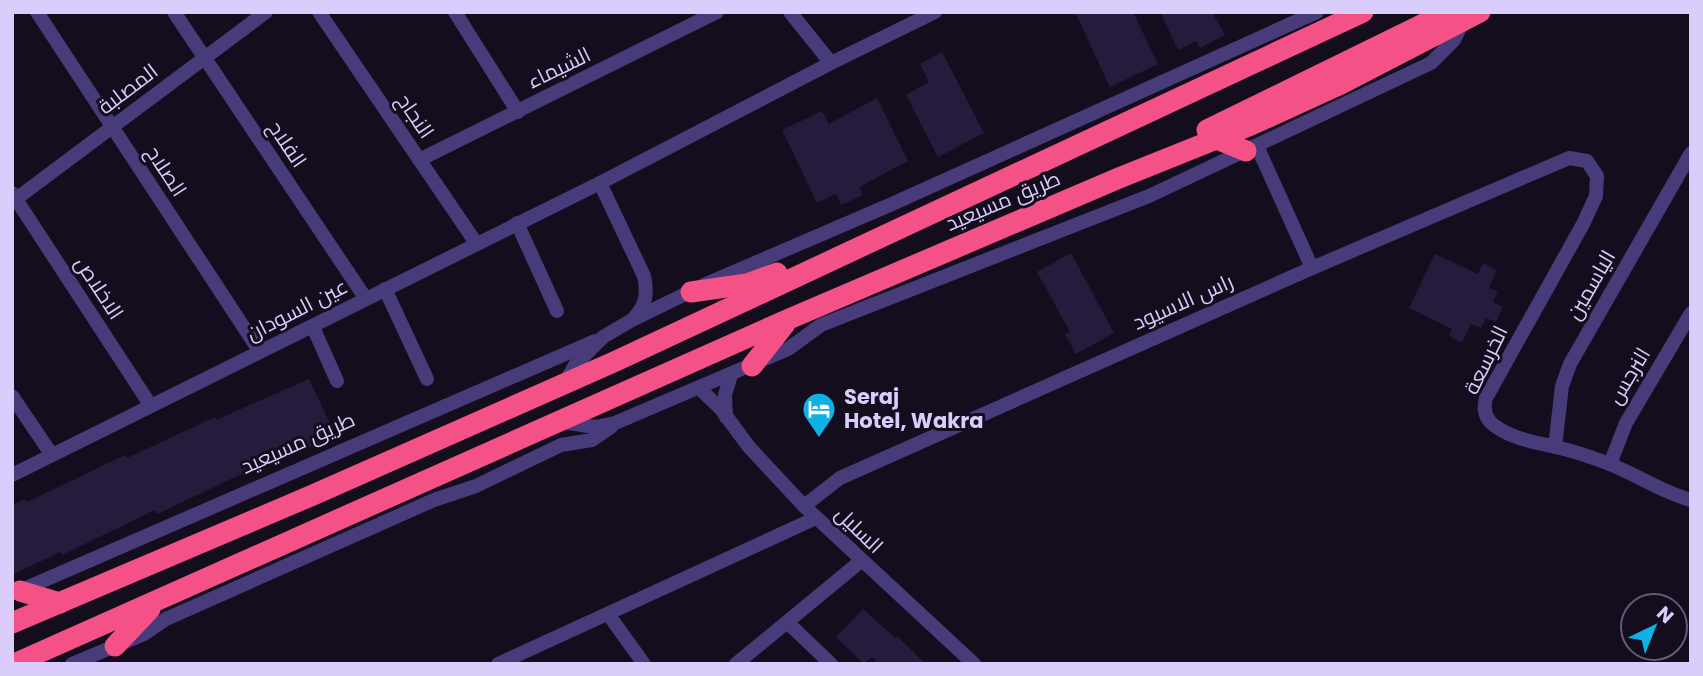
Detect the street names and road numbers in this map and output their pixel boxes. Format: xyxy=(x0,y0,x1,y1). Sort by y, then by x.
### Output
street label: الشيماء xyxy=(522,40,595,95)
street label: المصلبة xyxy=(92,56,164,121)
street label: النجاح xyxy=(390,87,441,144)
street label: الفلاح xyxy=(261,114,314,173)
street label: الصلاح xyxy=(139,140,194,202)
street label: طريق مسيعيد xyxy=(941,163,1065,238)
street label: الياسمين xyxy=(1559,245,1622,325)
street label: الاخلاص xyxy=(68,251,131,325)
street label: راس الاسيود xyxy=(1128,266,1238,337)
street label: عين السودان xyxy=(241,272,352,348)
street label: الخرسعة xyxy=(1456,321,1515,399)
street label: النرجس xyxy=(1600,342,1657,410)
street label: طريق مسيعيد xyxy=(236,404,359,481)
street label: السليل xyxy=(829,499,890,560)

